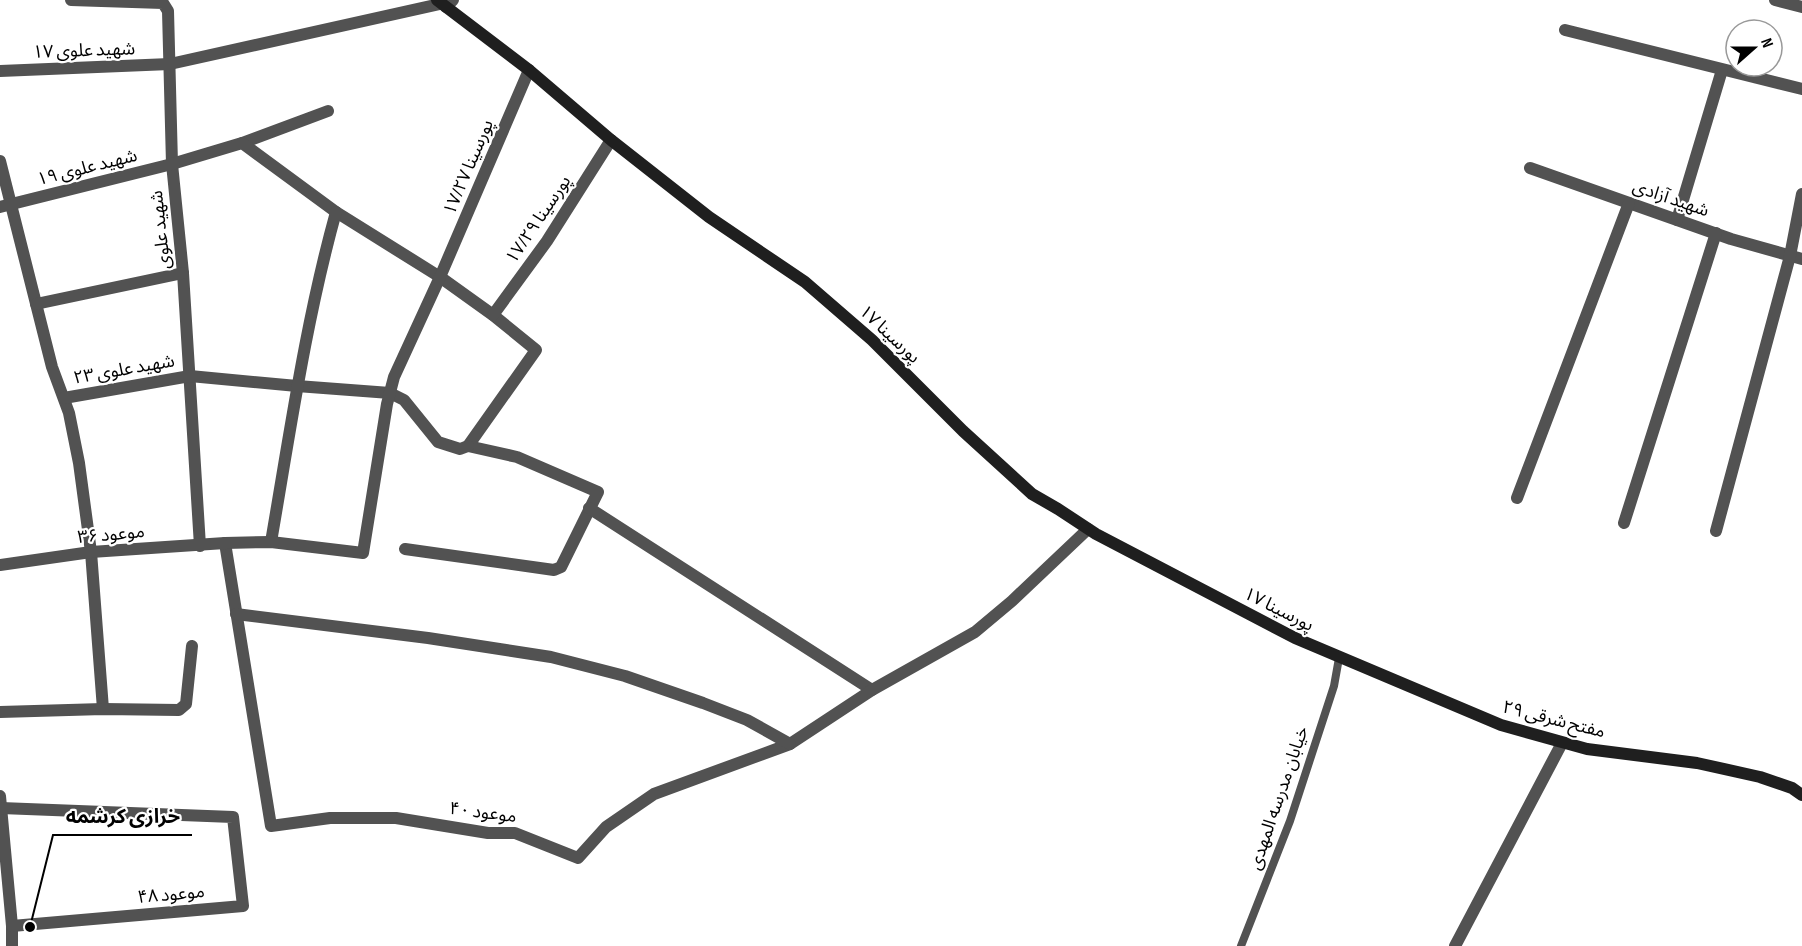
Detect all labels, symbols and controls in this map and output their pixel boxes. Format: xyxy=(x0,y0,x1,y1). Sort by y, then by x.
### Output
north arrow xyxy=(1724,18,1784,78)
text: N xyxy=(1756,36,1777,51)
street label: شهید علوی ۱۷ xyxy=(32,38,136,63)
street label: پورسینا ۱۷/۲۷ xyxy=(439,116,498,218)
street label: شهید علوی ۱۹ xyxy=(35,145,139,190)
street label: پورسینا ۱۷/۲۹ xyxy=(501,171,576,267)
street label: شهید آزادی xyxy=(1630,176,1712,221)
street label: شهید علوی xyxy=(146,190,175,270)
street label: پورسینا ۱۷ xyxy=(855,301,924,368)
street label: شهید علوی ۲۳ xyxy=(72,350,176,389)
street label: موعود ۳۶ xyxy=(76,521,146,548)
street label: پورسینا ۱۷ xyxy=(1240,583,1317,636)
street label: مفتح شرقی ۲۹ xyxy=(1500,697,1607,744)
street label: خیابان مدرسه المهدی xyxy=(1244,724,1313,873)
callout: خرازی کرشمه xyxy=(53,797,192,835)
street label: موعود ۴۰ xyxy=(448,798,518,827)
text: خرازی کرشمه xyxy=(66,805,181,829)
street label: موعود ۴۸ xyxy=(136,881,206,908)

